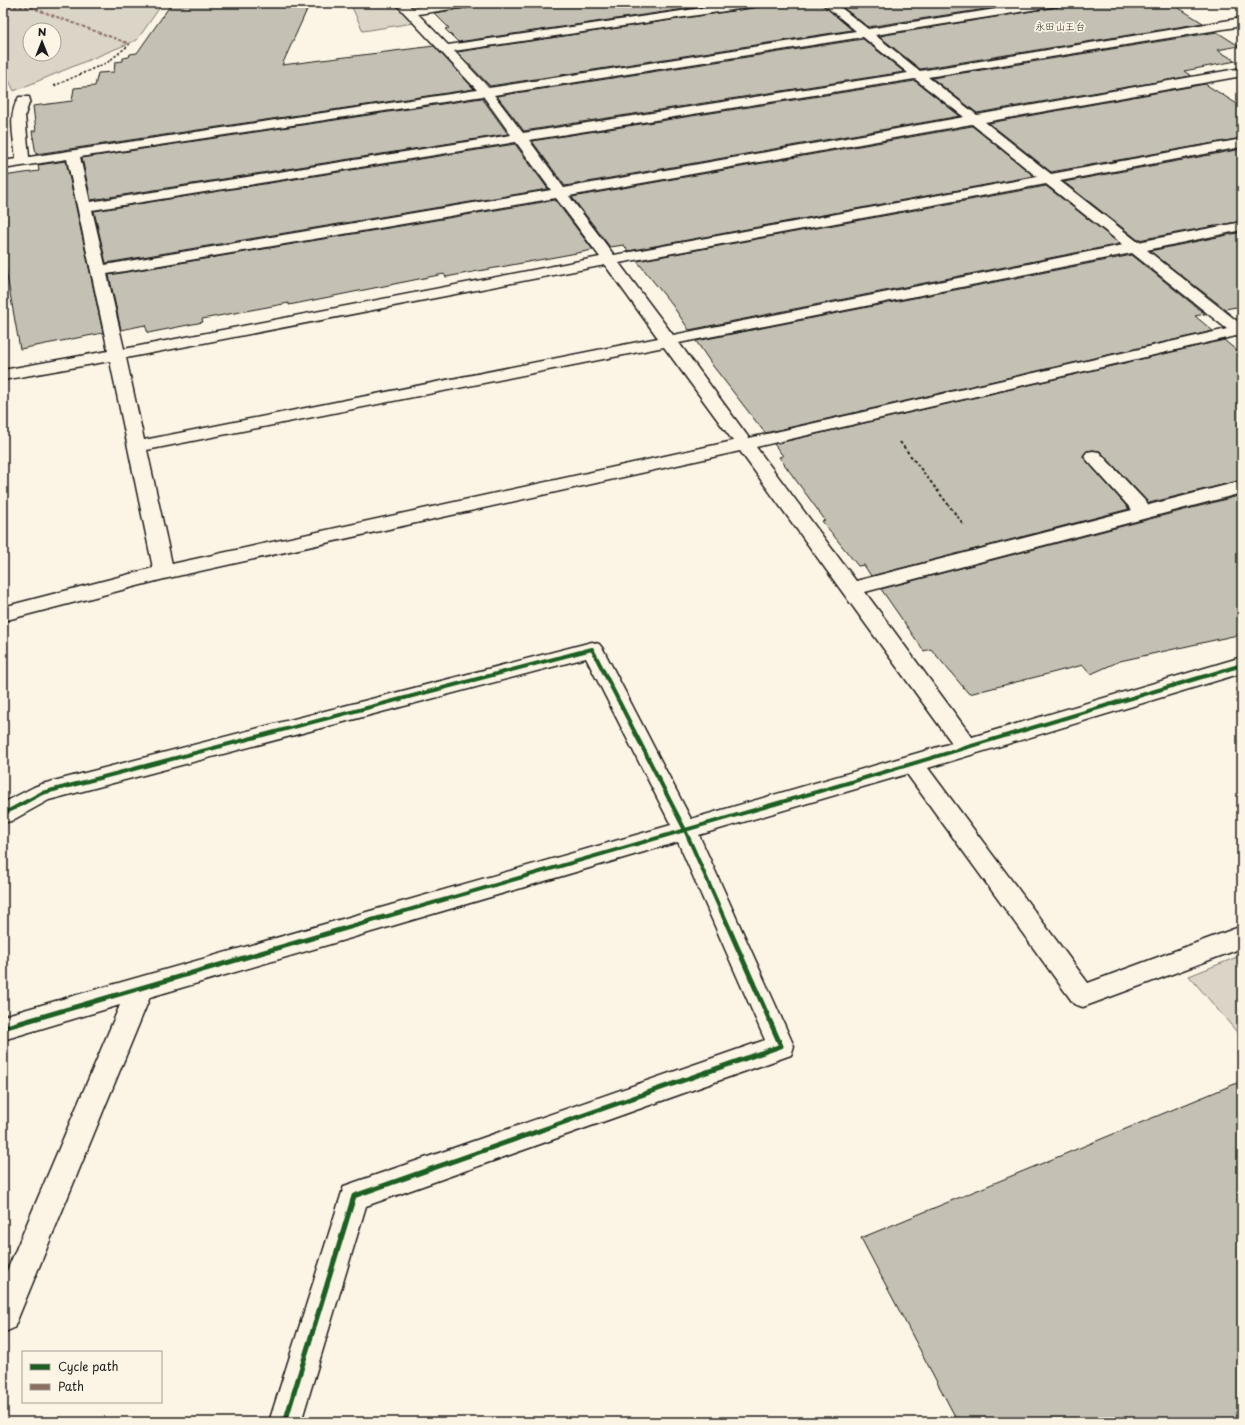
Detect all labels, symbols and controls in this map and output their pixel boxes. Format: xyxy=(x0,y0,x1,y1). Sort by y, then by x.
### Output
district label: 永田山王台 xyxy=(1035,18,1085,33)
north arrow xyxy=(22,22,62,62)
text: N xyxy=(38,23,47,40)
legend xyxy=(22,1351,162,1403)
text: Cycle path xyxy=(58,1357,119,1375)
text: Path xyxy=(58,1377,84,1395)

